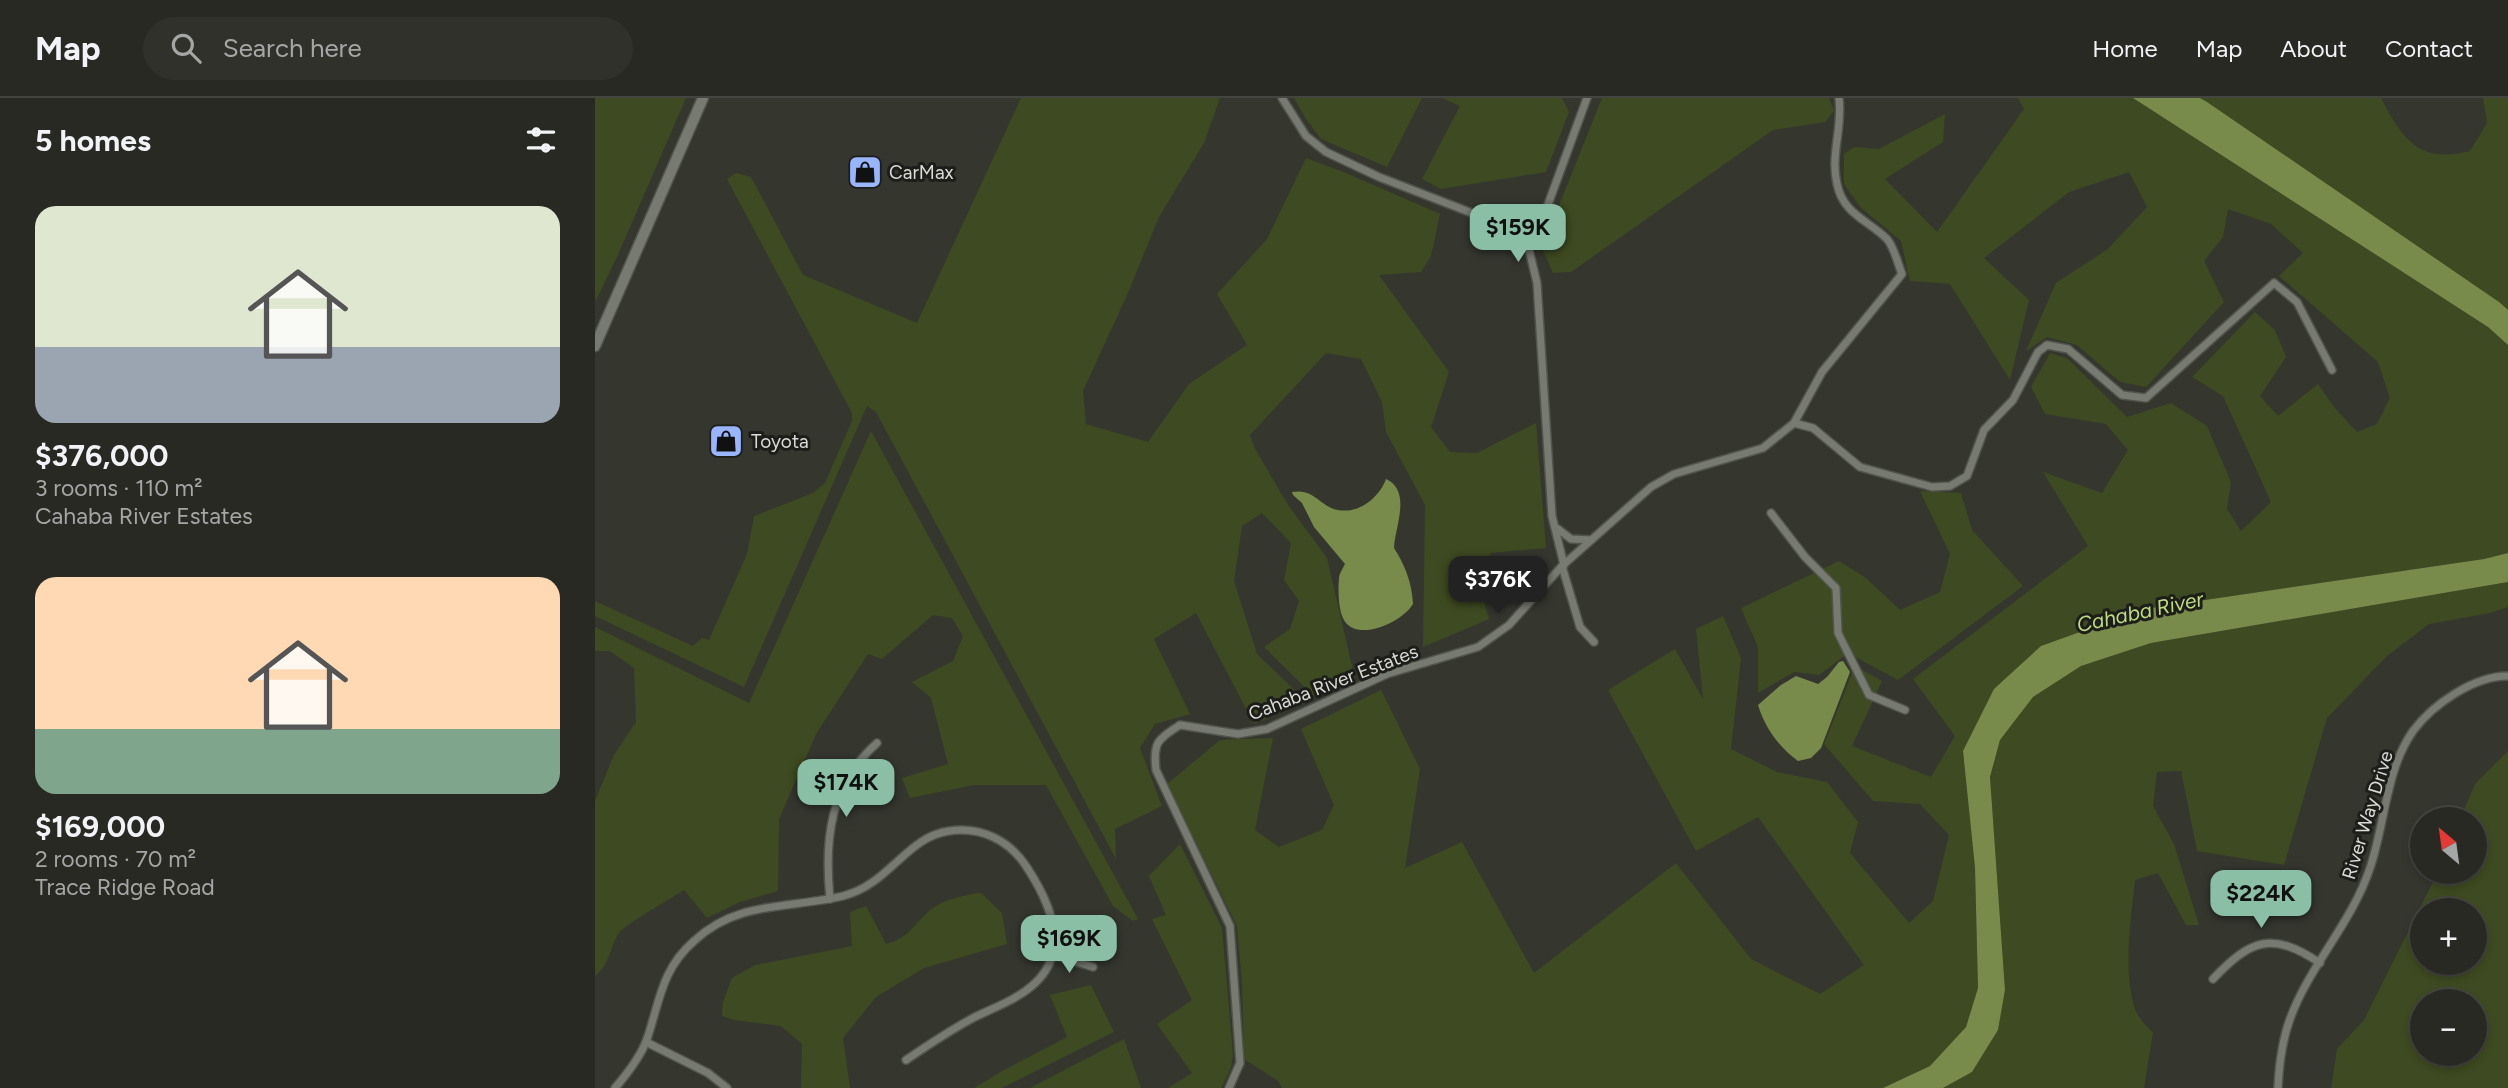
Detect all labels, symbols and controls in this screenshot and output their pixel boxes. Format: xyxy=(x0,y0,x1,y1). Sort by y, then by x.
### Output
search box xyxy=(143,17,633,80)
text: Map xyxy=(35,29,101,68)
icon: search xyxy=(167,29,205,67)
text: Search here xyxy=(223,32,362,64)
text: Home xyxy=(2092,34,2158,63)
text: Map xyxy=(2196,34,2242,63)
text: About xyxy=(2280,34,2347,63)
text: Contact xyxy=(2385,34,2473,63)
icon: filters xyxy=(522,121,560,159)
text: 5 homes xyxy=(35,122,151,159)
shop icon: CarMax xyxy=(846,153,884,191)
place label: CarMax xyxy=(889,161,954,184)
pin: $159K xyxy=(1469,204,1567,264)
text: $159K xyxy=(1486,213,1550,241)
icon: home xyxy=(235,251,361,377)
shop icon: Toyota xyxy=(707,422,745,460)
place label: Toyota xyxy=(751,430,809,453)
text: $376,000 xyxy=(35,437,168,474)
text: 3 rooms · 110 m² xyxy=(35,474,202,502)
text: Cahaba River Estates xyxy=(35,502,253,530)
pin: $376K xyxy=(1449,556,1547,616)
text: $376K xyxy=(1465,565,1531,593)
water label: Cahaba River xyxy=(2074,586,2206,637)
icon: home xyxy=(235,622,361,748)
street label: Cahaba River Estates xyxy=(1245,639,1421,725)
street label: River Way Drive xyxy=(2337,748,2398,882)
pin: $174K xyxy=(797,760,895,819)
text: $174K xyxy=(813,768,879,796)
north arrow xyxy=(2410,807,2487,884)
map controls xyxy=(2410,807,2487,1066)
text: $169,000 xyxy=(35,808,165,845)
text: 2 rooms · 70 m² xyxy=(35,845,196,873)
pin: $224K xyxy=(2212,870,2310,930)
text: Trace Ridge Road xyxy=(35,873,215,901)
text: $224K xyxy=(2226,879,2296,907)
button: + xyxy=(2410,898,2487,975)
pin: $169K xyxy=(1020,916,1118,975)
text: $169K xyxy=(1037,924,1101,952)
button: − xyxy=(2410,989,2487,1066)

